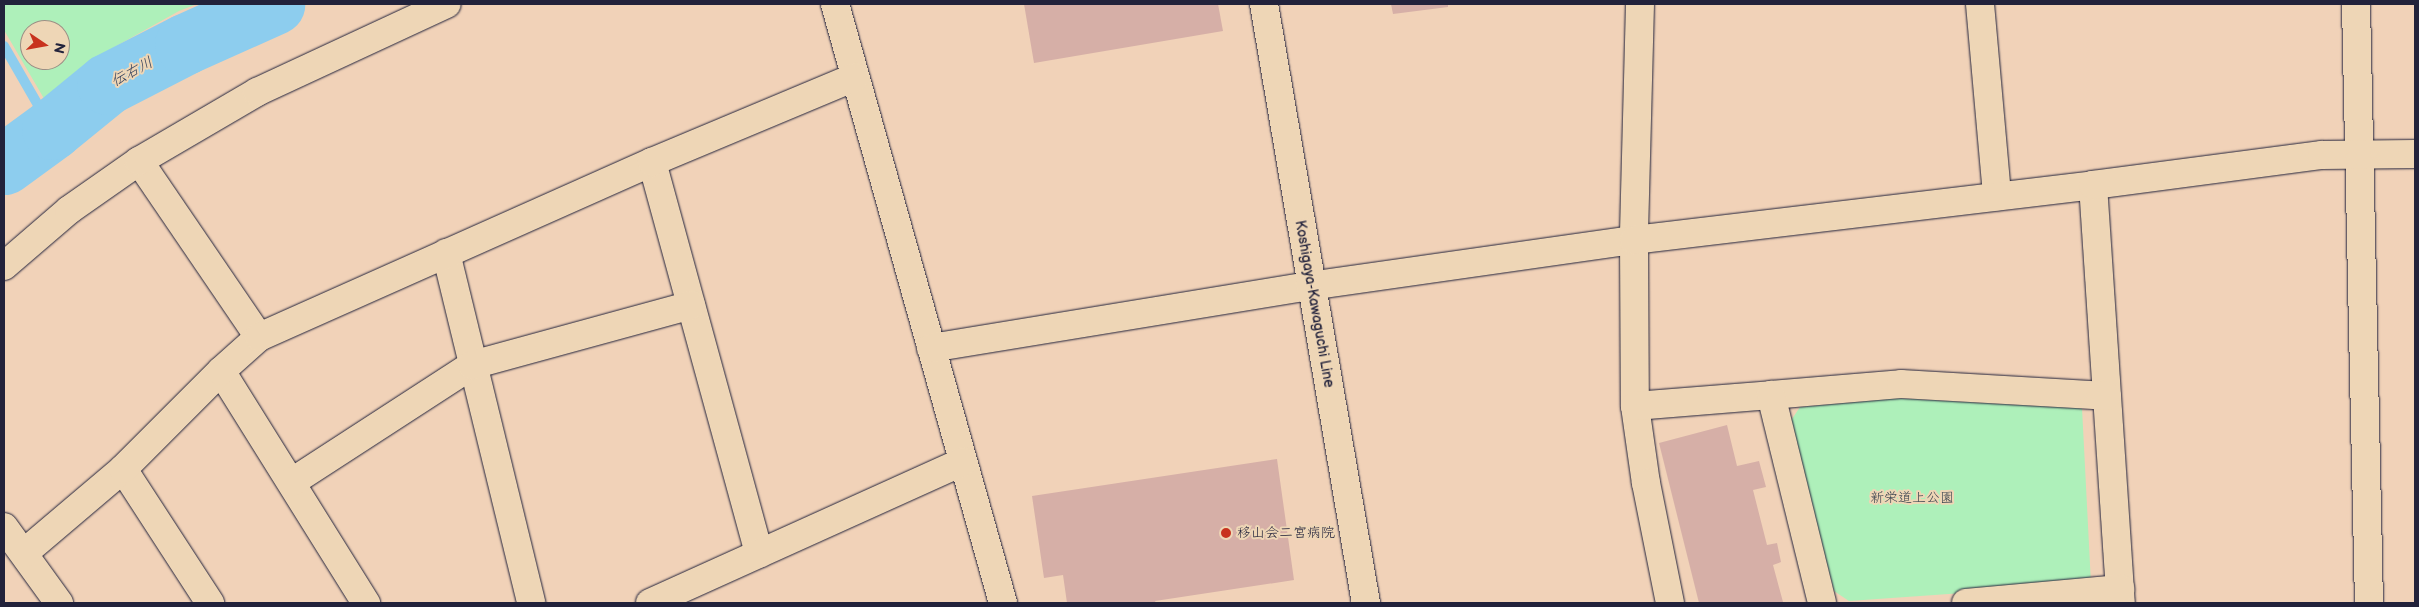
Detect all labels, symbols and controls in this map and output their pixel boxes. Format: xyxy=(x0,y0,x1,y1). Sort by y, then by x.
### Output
north arrow xyxy=(20,20,70,70)
text: N xyxy=(50,41,69,55)
water label: 伝右川 xyxy=(108,53,156,91)
street label: Koshigaya-Kawaguchi Line xyxy=(1291,219,1337,389)
park label: 新栄道上公園 xyxy=(1870,490,1954,506)
place label: 移山会二宮病院 xyxy=(1237,525,1335,541)
marker: 移山会二宮病院 xyxy=(1219,526,1233,540)

